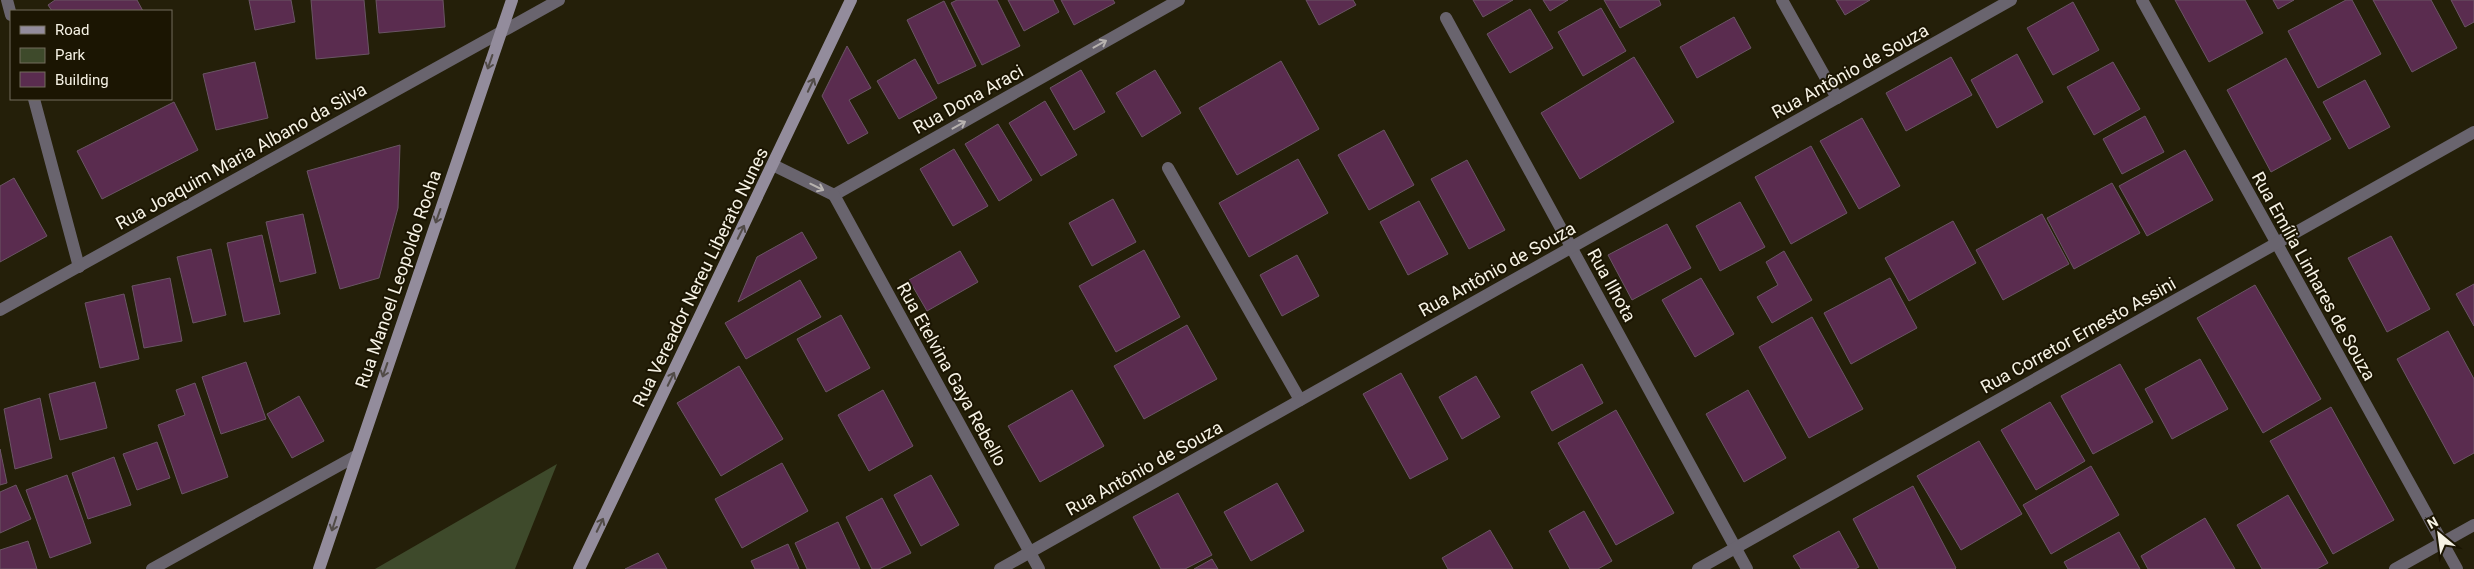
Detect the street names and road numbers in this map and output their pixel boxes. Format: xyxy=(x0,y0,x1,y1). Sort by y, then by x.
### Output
street label: Rua Antônio de Souza xyxy=(1768,19,1932,123)
street label: Rua Dona Araci xyxy=(909,60,1027,138)
street label: Rua Joaquim Maria Albano da Silva xyxy=(112,78,370,234)
street label: Rua Vereador Nereu Liberato Nunes xyxy=(628,144,772,410)
street label: Rua Manoel Leopoldo Rocha xyxy=(351,167,445,391)
street label: Rua Emília Linhares de Souza xyxy=(2248,168,2380,384)
street label: Rua Antônio de Souza xyxy=(1415,217,1579,321)
street label: Rua Ilhota xyxy=(1583,245,1641,325)
street label: Rua Corretor Ernesto Assini xyxy=(1977,273,2179,397)
street label: Rua Etelvina Gaya Rebello xyxy=(893,279,1011,469)
street label: Rua Antônio de Souza xyxy=(1062,416,1226,520)

